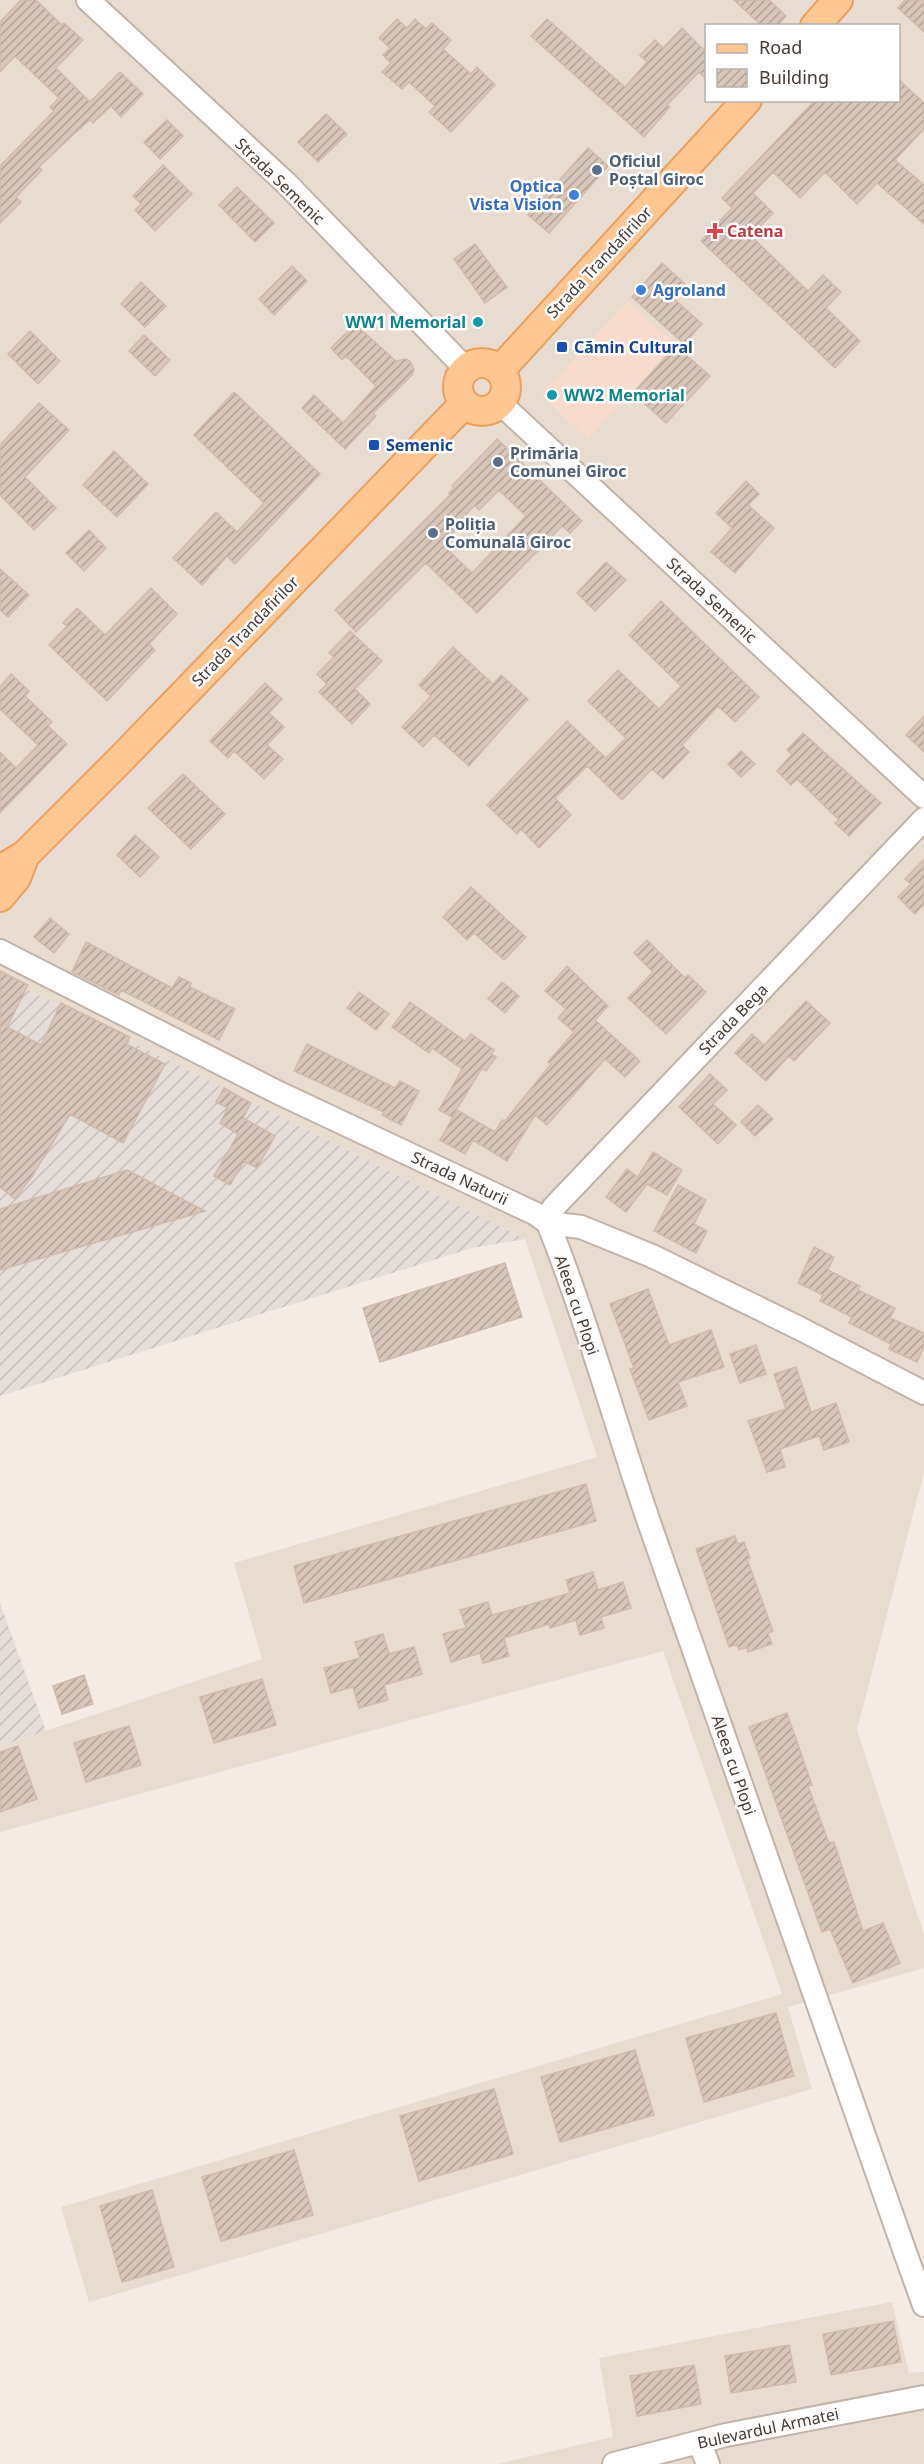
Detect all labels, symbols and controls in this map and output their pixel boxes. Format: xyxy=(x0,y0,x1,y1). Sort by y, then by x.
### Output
legend xyxy=(705,24,900,102)
text: Road xyxy=(759,35,802,59)
text: Building xyxy=(759,65,829,89)
street label: Strada Semenic xyxy=(231,133,330,230)
place label: Oficiul Poștal Giroc xyxy=(609,150,704,190)
marker: Oficiul Poștal Giroc xyxy=(590,163,604,177)
place label: Optica Vista Vision xyxy=(470,175,562,215)
marker: Optica Vista Vision xyxy=(567,188,581,202)
street label: Strada Trandafirilor xyxy=(541,201,657,323)
place label: Catena xyxy=(727,220,783,242)
marker: Catena xyxy=(708,224,722,238)
place label: Agroland xyxy=(653,279,726,301)
marker: Agroland xyxy=(634,283,648,297)
place label: WW1 Memorial xyxy=(345,311,466,333)
marker: WW1 Memorial xyxy=(471,315,485,329)
place label: Cămin Cultural xyxy=(574,336,693,358)
marker: Cămin Cultural xyxy=(555,340,569,354)
place label: WW2 Memorial xyxy=(564,384,685,406)
marker: WW2 Memorial xyxy=(545,388,559,402)
place label: Semenic xyxy=(386,434,453,456)
marker: Semenic xyxy=(367,438,381,452)
place label: Primăria Comunei Giroc xyxy=(510,442,627,482)
marker: Primăria Comunei Giroc xyxy=(491,455,505,469)
place label: Poliția Comunală Giroc xyxy=(445,513,571,553)
marker: Poliția Comunală Giroc xyxy=(426,526,440,540)
street label: Strada Semenic xyxy=(662,552,762,648)
street label: Strada Trandafirilor xyxy=(186,571,304,691)
street label: Strada Bega xyxy=(693,979,773,1059)
street label: Strada Naturii xyxy=(408,1146,512,1210)
street label: Aleea cu Plopi xyxy=(550,1252,604,1358)
street label: Aleea cu Plopi xyxy=(707,1712,761,1818)
street label: Bulevardul Armatei xyxy=(695,2402,841,2454)

